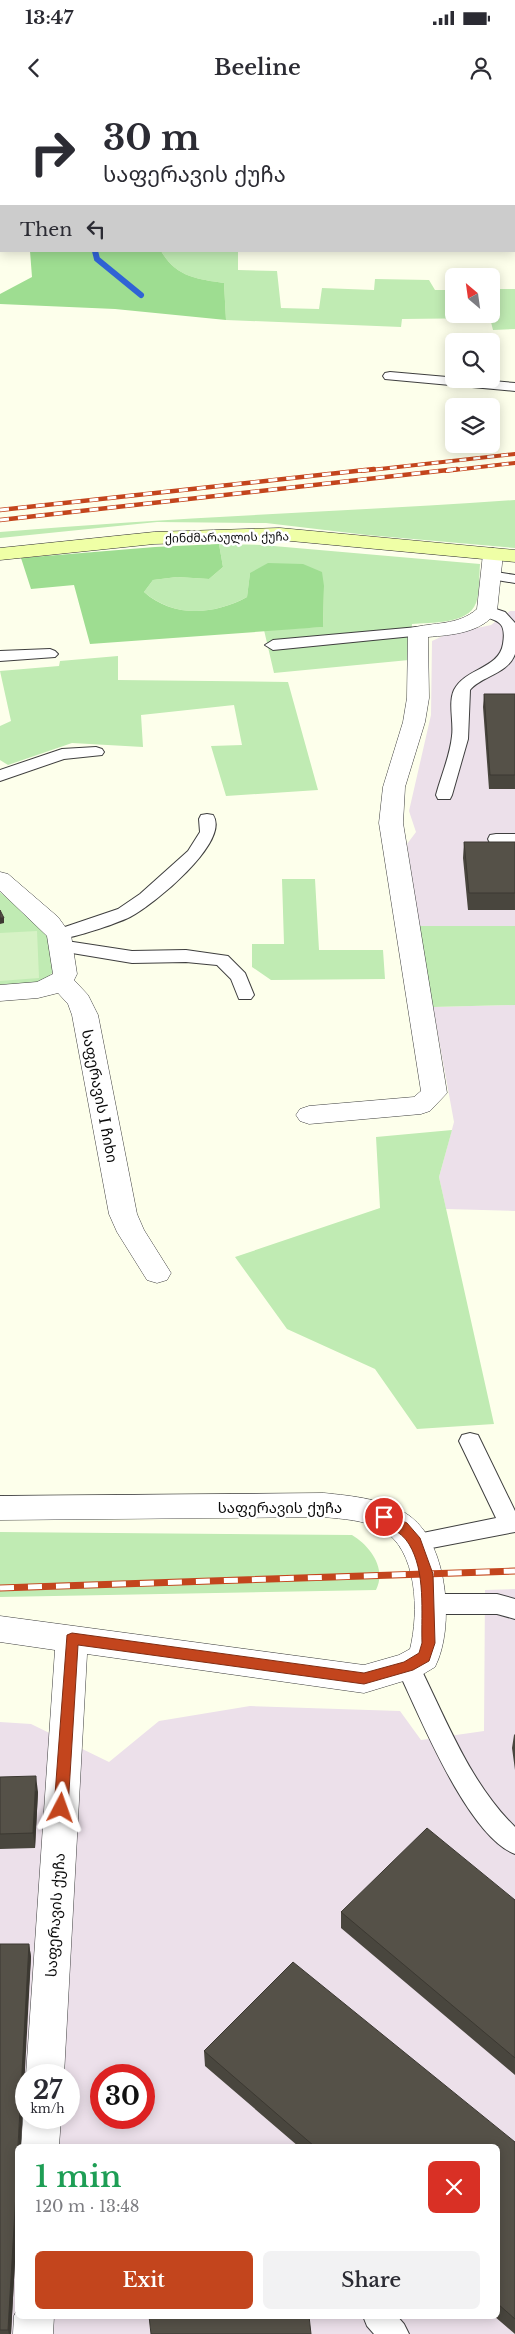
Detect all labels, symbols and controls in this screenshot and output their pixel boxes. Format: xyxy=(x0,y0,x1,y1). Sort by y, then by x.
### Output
text: 13:47 xyxy=(25,6,73,29)
icon: back xyxy=(20,54,48,82)
text: Beeline xyxy=(214,54,301,81)
icon: person xyxy=(467,54,495,82)
text: 30 m xyxy=(103,116,200,159)
icon: right xyxy=(20,120,85,185)
text: საფერავის ქუჩა xyxy=(103,161,286,188)
icon: left xyxy=(82,215,110,243)
text: Then xyxy=(20,218,72,241)
north arrow xyxy=(445,268,500,322)
map controls xyxy=(445,268,500,453)
button: search xyxy=(445,333,500,388)
button: layers xyxy=(445,398,500,453)
street label: ქინძმარაულის ქუჩა xyxy=(165,528,289,547)
street label: საფერავის I ჩიხი xyxy=(78,1028,122,1164)
pin xyxy=(363,1496,405,1538)
street label: საფერავის ქუჩა xyxy=(218,1498,342,1517)
icon: arrive xyxy=(370,1503,398,1531)
position arrow xyxy=(34,1781,86,1833)
street label: საფერავის ქუჩა xyxy=(41,1852,69,1978)
speed limit sign: 30 xyxy=(90,2064,155,2129)
text: 27 xyxy=(33,2075,62,2106)
text: km/h xyxy=(30,2101,65,2116)
text: 1 min xyxy=(35,2158,121,2195)
button: close xyxy=(428,2161,480,2213)
text: 120 m · 13:48 xyxy=(35,2196,140,2216)
button: Exit xyxy=(35,2251,253,2309)
button: Share xyxy=(263,2251,480,2309)

